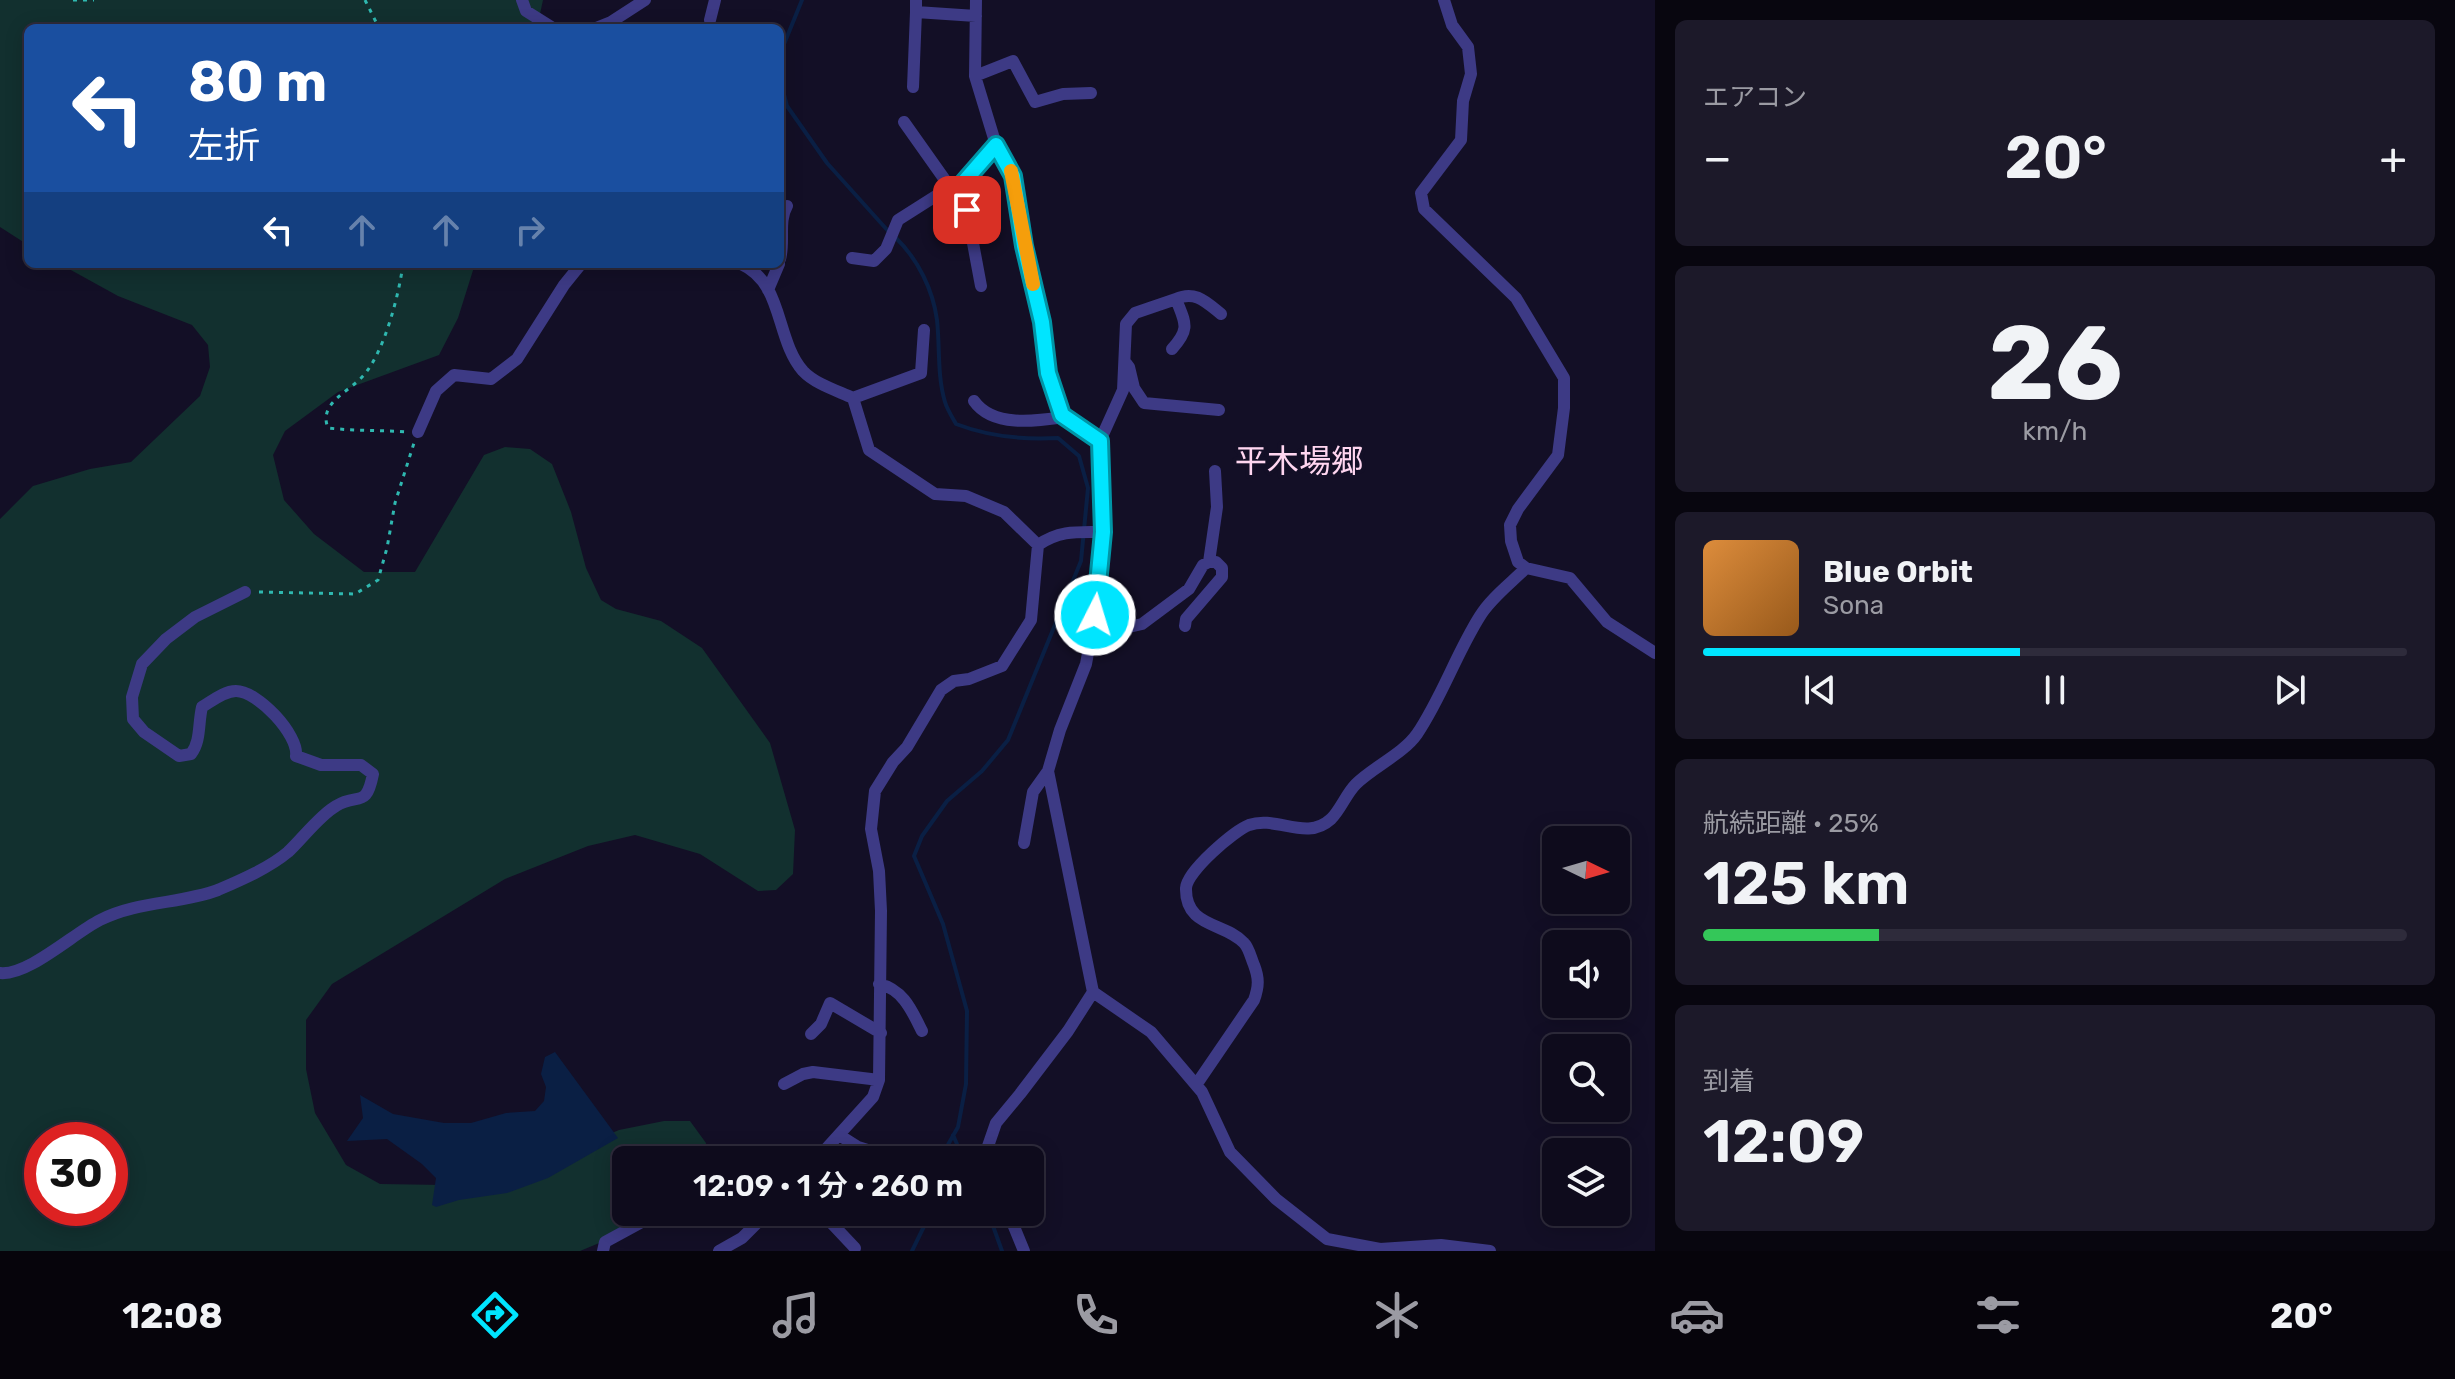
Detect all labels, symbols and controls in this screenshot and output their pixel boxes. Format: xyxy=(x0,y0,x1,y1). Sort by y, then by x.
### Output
text: 80 m xyxy=(188,49,327,115)
icon: left xyxy=(56,56,160,160)
text: エアコン xyxy=(1703,82,1807,113)
text: 20° xyxy=(2004,122,2107,193)
text: 左折 xyxy=(188,124,260,167)
text: − xyxy=(1703,132,1732,184)
text: + xyxy=(2380,132,2407,184)
pin xyxy=(933,176,1001,244)
icon: arrive xyxy=(945,188,989,232)
icon: left xyxy=(256,208,300,252)
icon: ahead xyxy=(340,208,384,252)
icon: ahead xyxy=(424,208,468,252)
icon: right xyxy=(508,208,552,252)
text: 26 xyxy=(1987,302,2123,425)
text: km/h xyxy=(2023,416,2087,447)
district label: 平木場郷 xyxy=(1235,442,1363,480)
text: Blue Orbit xyxy=(1823,554,1973,590)
position arrow xyxy=(1053,573,1137,657)
text: Sona xyxy=(1823,590,1884,621)
icon: previous xyxy=(1798,668,1842,712)
icon: pause xyxy=(2033,668,2077,712)
icon: next xyxy=(2268,668,2312,712)
text: 航続距離 · 25% xyxy=(1703,808,1879,839)
north arrow xyxy=(1542,826,1630,914)
map controls xyxy=(1542,826,1630,1226)
text: 125 km xyxy=(1703,848,1910,919)
button: sound xyxy=(1542,930,1630,1018)
button: search xyxy=(1542,1034,1630,1122)
text: 到着 xyxy=(1703,1066,1755,1097)
text: 12:09 xyxy=(1703,1106,1865,1177)
speed limit sign: 30 xyxy=(24,1122,128,1226)
button: layers xyxy=(1542,1138,1630,1226)
text: 12:09 · 1 分 · 260 m xyxy=(693,1168,963,1204)
icon: directions xyxy=(467,1287,523,1343)
icon: music xyxy=(768,1287,824,1343)
icon: phone xyxy=(1068,1287,1124,1343)
icon: climate xyxy=(1369,1287,1425,1343)
icon: car xyxy=(1669,1287,1725,1343)
icon: filters xyxy=(1970,1287,2026,1343)
text: 12:08 xyxy=(122,1294,223,1337)
text: 20° xyxy=(2270,1294,2333,1337)

